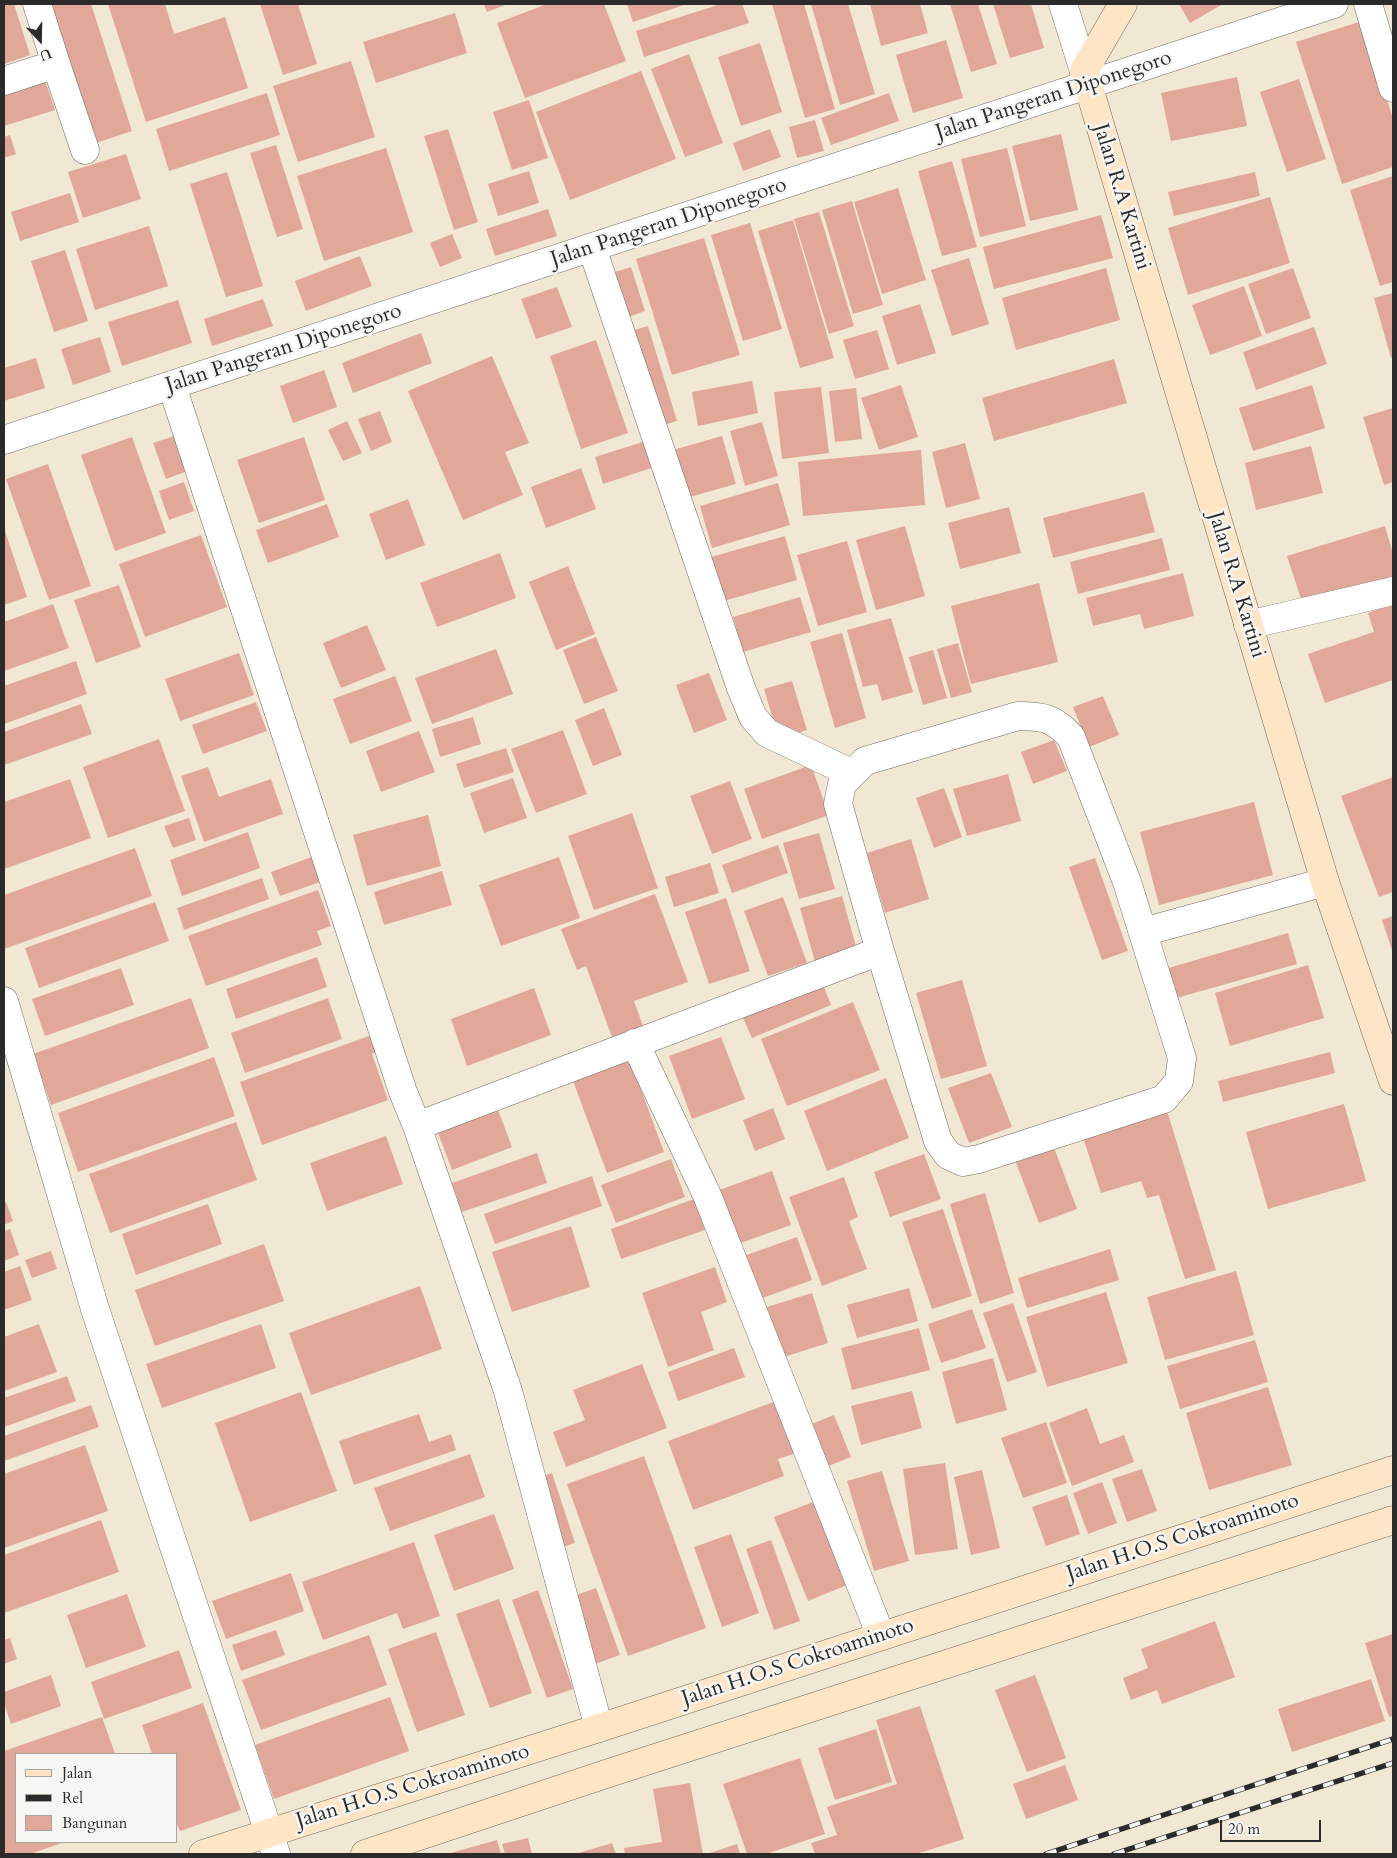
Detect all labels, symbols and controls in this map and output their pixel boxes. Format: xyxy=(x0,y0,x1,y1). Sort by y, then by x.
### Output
north arrow xyxy=(15,15,65,65)
text: U xyxy=(37,44,54,65)
street label: Jalan Pangeran Diponegoro xyxy=(933,46,1175,146)
street label: Jalan R.A Kartini xyxy=(1087,121,1155,273)
street label: Jalan Pangeran Diponegoro xyxy=(548,173,790,273)
street label: Jalan Pangeran Diponegoro xyxy=(163,299,405,399)
street label: Jalan R.A Kartini xyxy=(1202,509,1270,661)
street label: Jalan H.O.S Cokroaminoto xyxy=(1064,1489,1302,1587)
street label: Jalan H.O.S Cokroaminoto xyxy=(679,1614,917,1712)
street label: Jalan H.O.S Cokroaminoto xyxy=(293,1740,533,1834)
legend xyxy=(15,1753,178,1843)
text: Jalan xyxy=(62,1763,92,1783)
text: Rel xyxy=(62,1788,83,1808)
scale bar xyxy=(1222,1810,1323,1842)
text: Bangunan xyxy=(62,1813,127,1833)
text: 20 m xyxy=(1228,1819,1260,1839)

